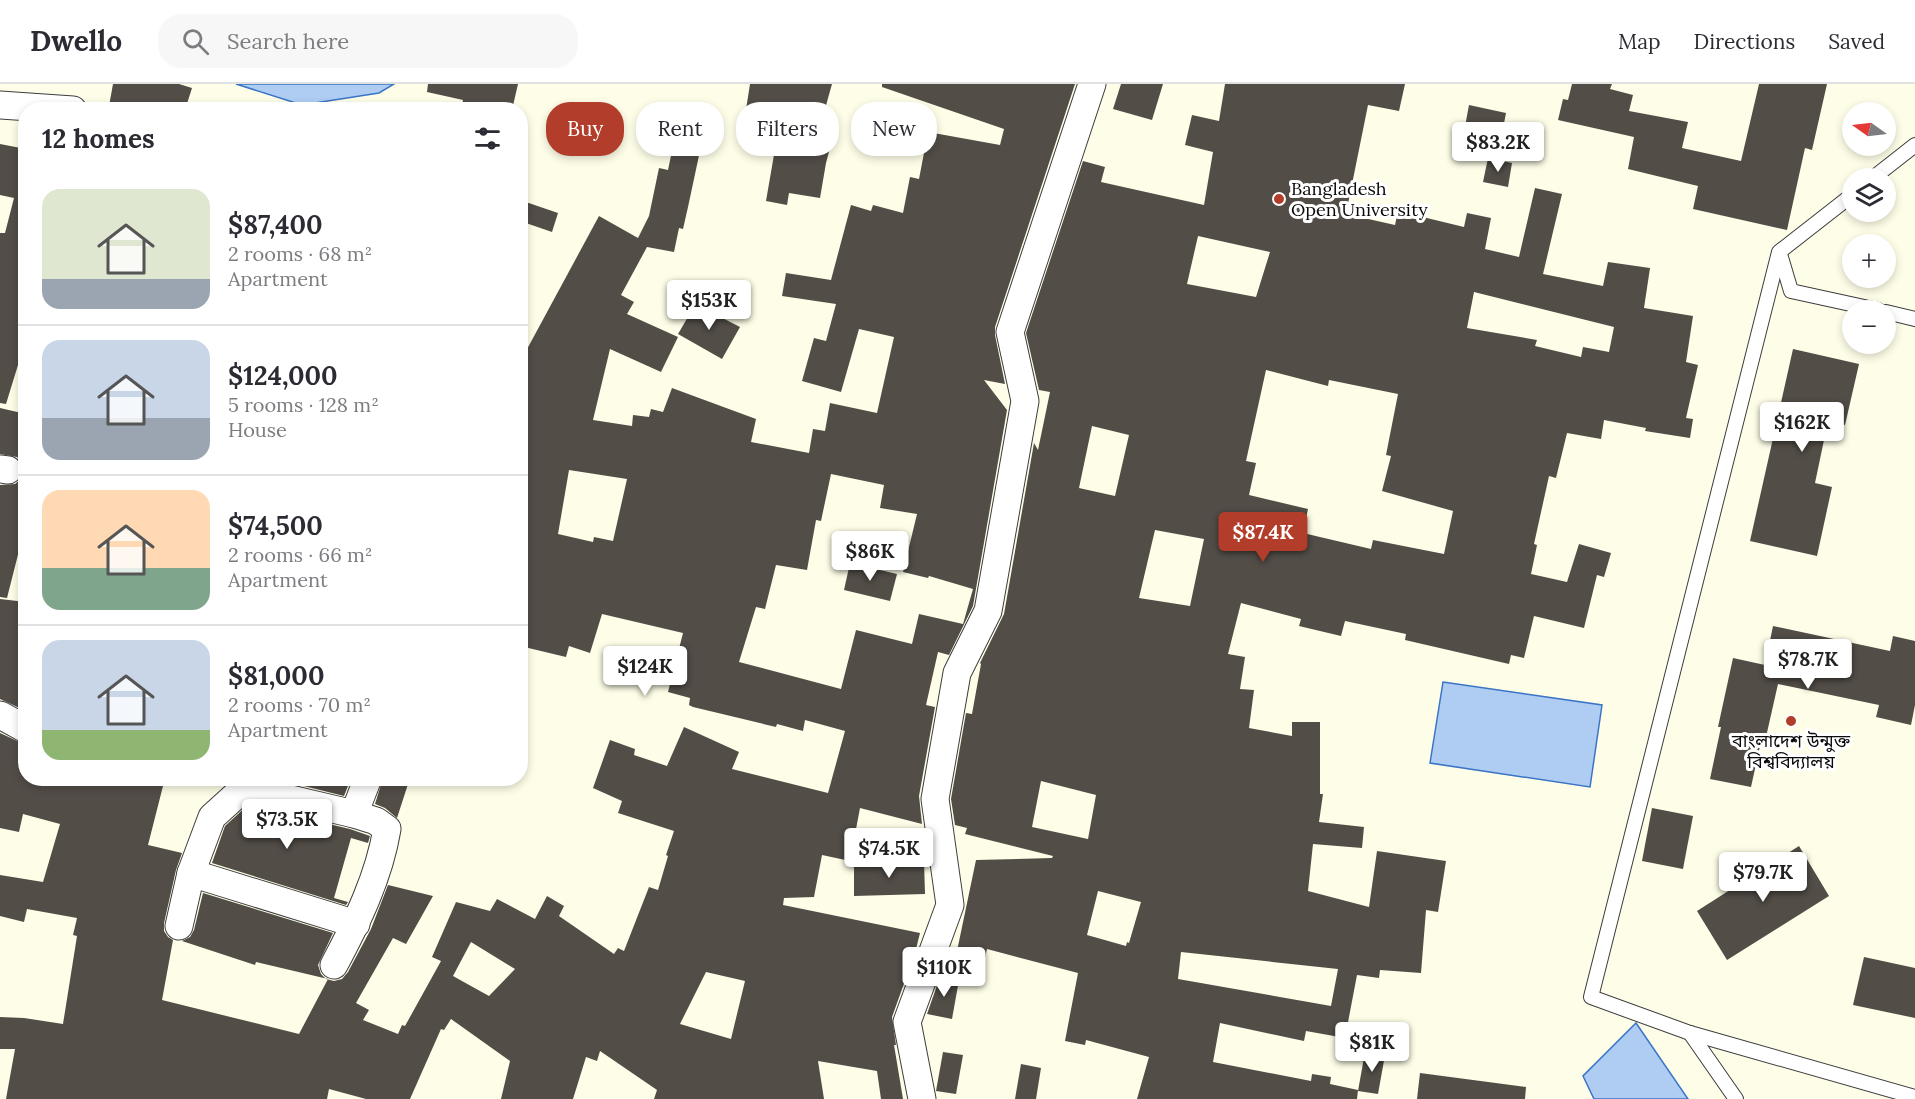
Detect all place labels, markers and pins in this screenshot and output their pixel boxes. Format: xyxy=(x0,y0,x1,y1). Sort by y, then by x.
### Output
pin: $83.2K xyxy=(1449,122,1547,173)
place label: Bangladesh Open University xyxy=(1291,177,1428,221)
marker: Bangladesh Open University xyxy=(1272,192,1286,206)
pin: $153K xyxy=(667,280,751,331)
pin: $162K xyxy=(1760,402,1844,453)
pin: $87.4K xyxy=(1214,512,1312,563)
pin: $86K xyxy=(834,531,906,582)
pin: $78.7K xyxy=(1759,639,1857,690)
pin: $124K xyxy=(603,646,687,697)
marker: বাংলাদেশ উন্মুক্ত বিশ্ববিদ্যালয় xyxy=(1784,714,1798,728)
place label: বাংলাদেশ উন্মুক্ত বিশ্ববিদ্যালয় xyxy=(1731,729,1851,773)
pin: $73.5K xyxy=(238,799,336,850)
pin: $74.5K xyxy=(840,828,938,879)
pin: $79.7K xyxy=(1714,852,1812,903)
pin: $110K xyxy=(902,947,986,998)
pin: $81K xyxy=(1336,1022,1408,1073)

